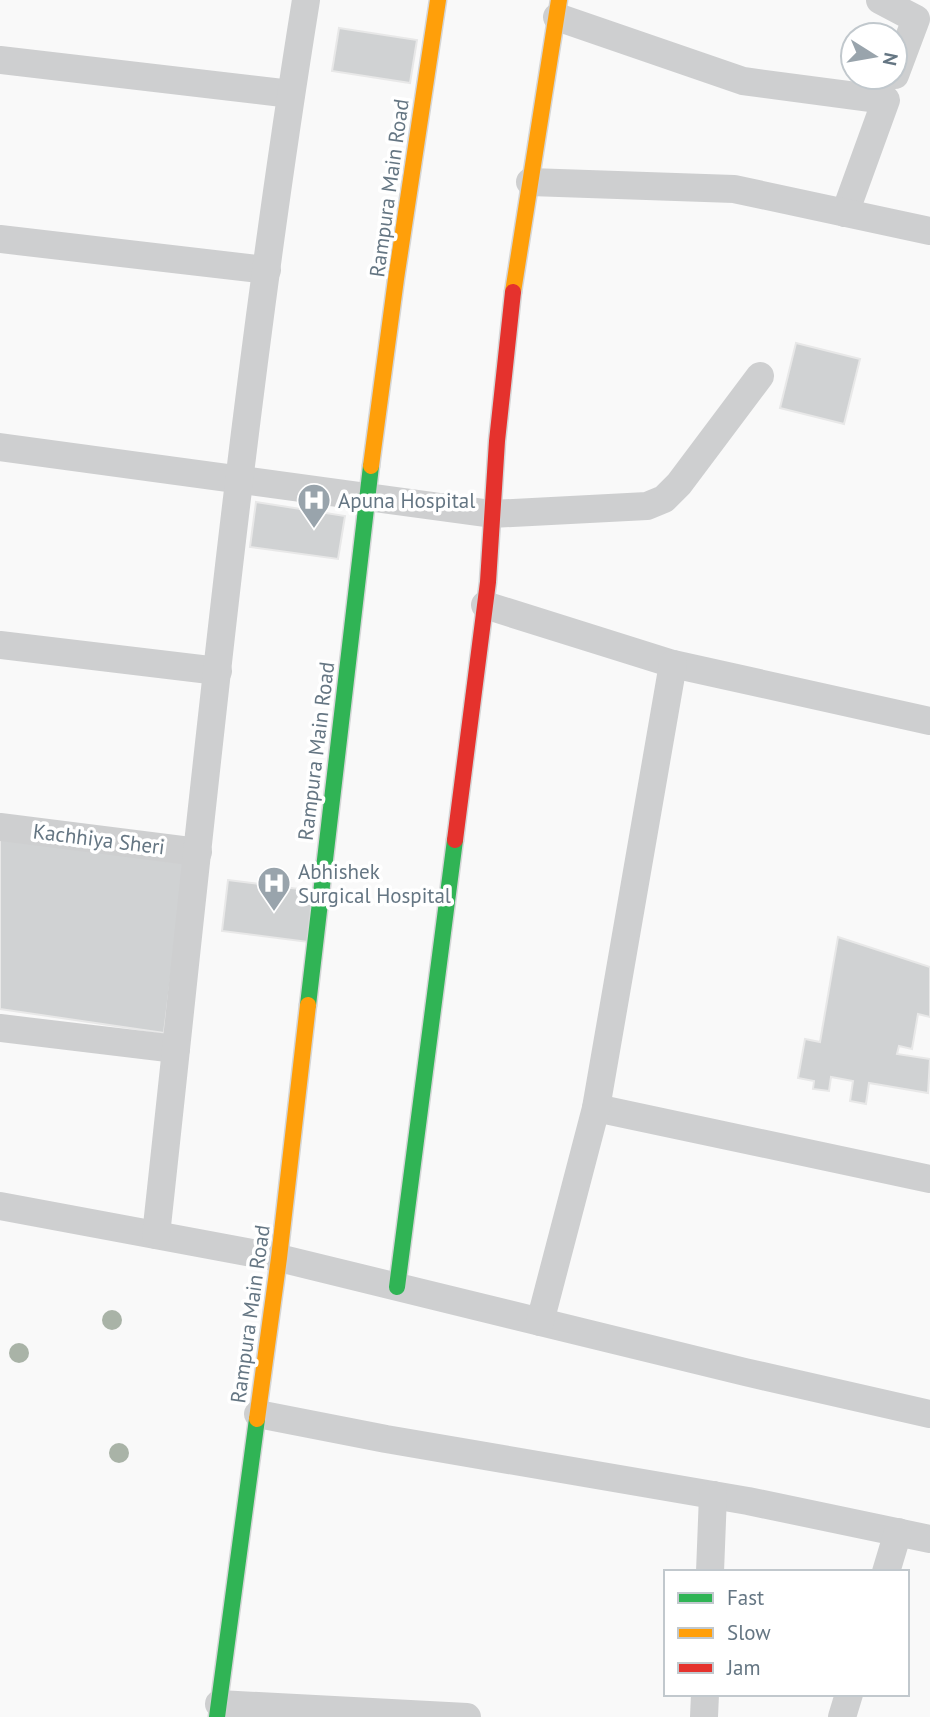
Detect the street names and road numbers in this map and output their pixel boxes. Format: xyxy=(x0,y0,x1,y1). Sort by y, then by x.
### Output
street label: Rampura Main Road xyxy=(363,97,415,279)
street label: Rampura Main Road xyxy=(292,660,340,842)
street label: Kachhiya Sheri xyxy=(32,818,166,860)
street label: Rampura Main Road xyxy=(224,1223,276,1405)

